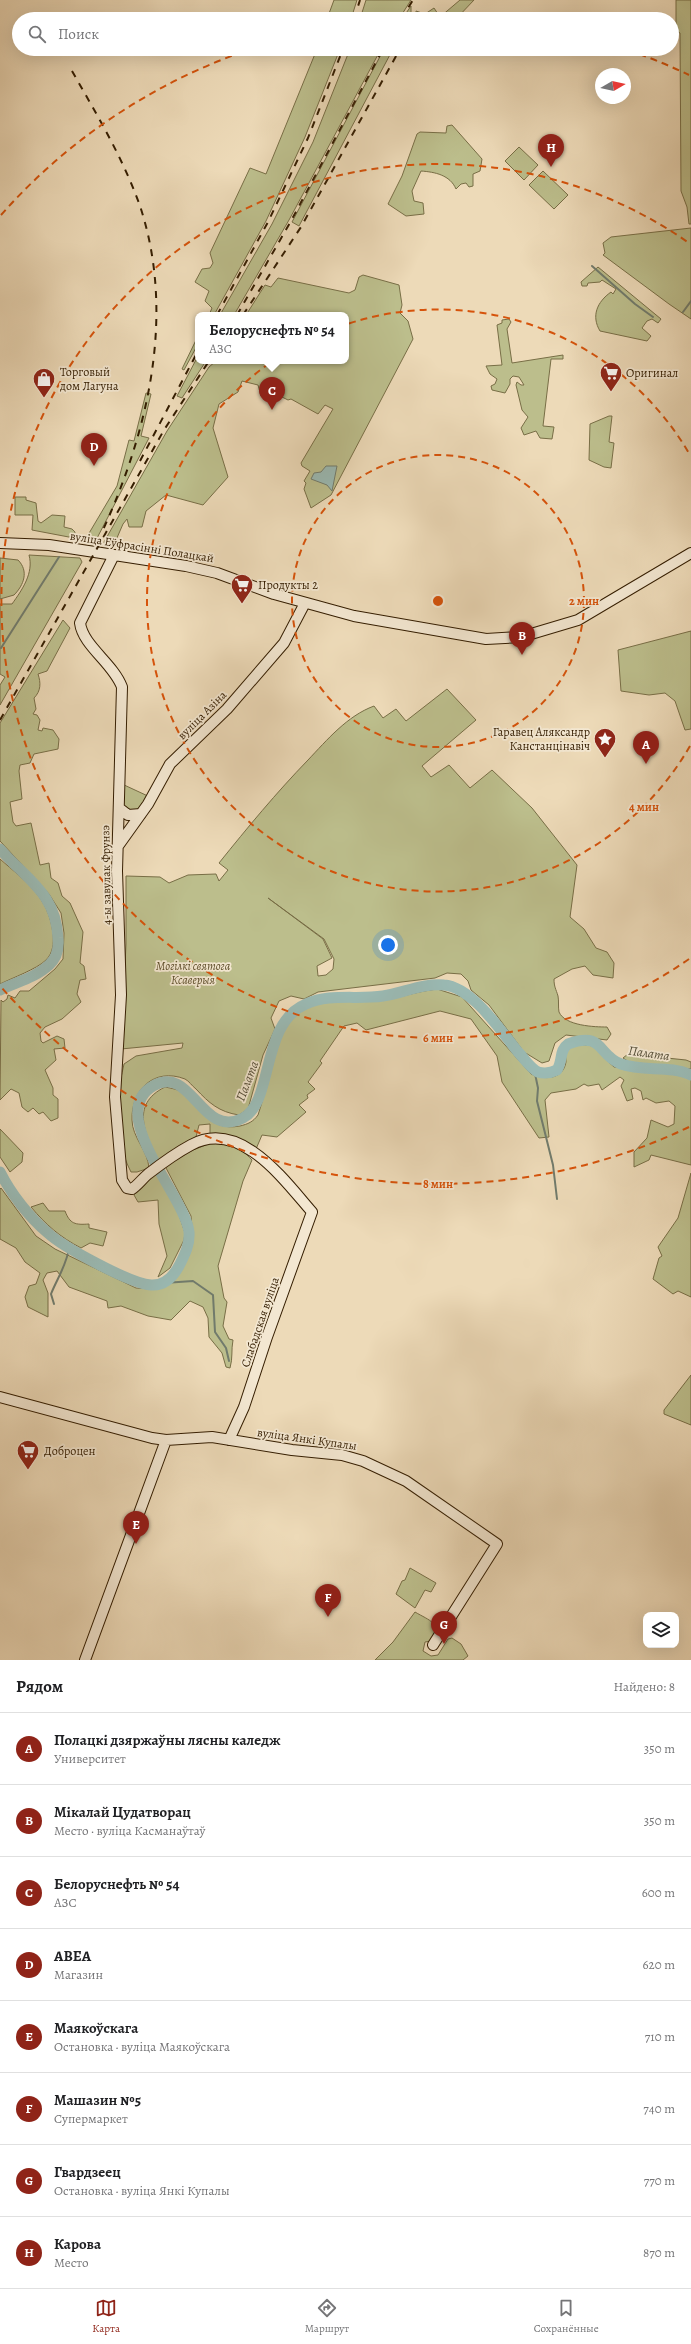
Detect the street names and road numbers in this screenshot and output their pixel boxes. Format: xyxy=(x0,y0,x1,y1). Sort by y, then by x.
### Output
street label: вуліца Еўфрасінні Полацкай xyxy=(69,528,215,566)
street label: вуліца Азіна xyxy=(174,687,230,743)
street label: 4-ы завулак Фрунзэ xyxy=(97,825,115,925)
street label: Слабадская вуліца xyxy=(237,1274,283,1369)
street label: вуліца Янкі Купалы xyxy=(256,1424,358,1454)

